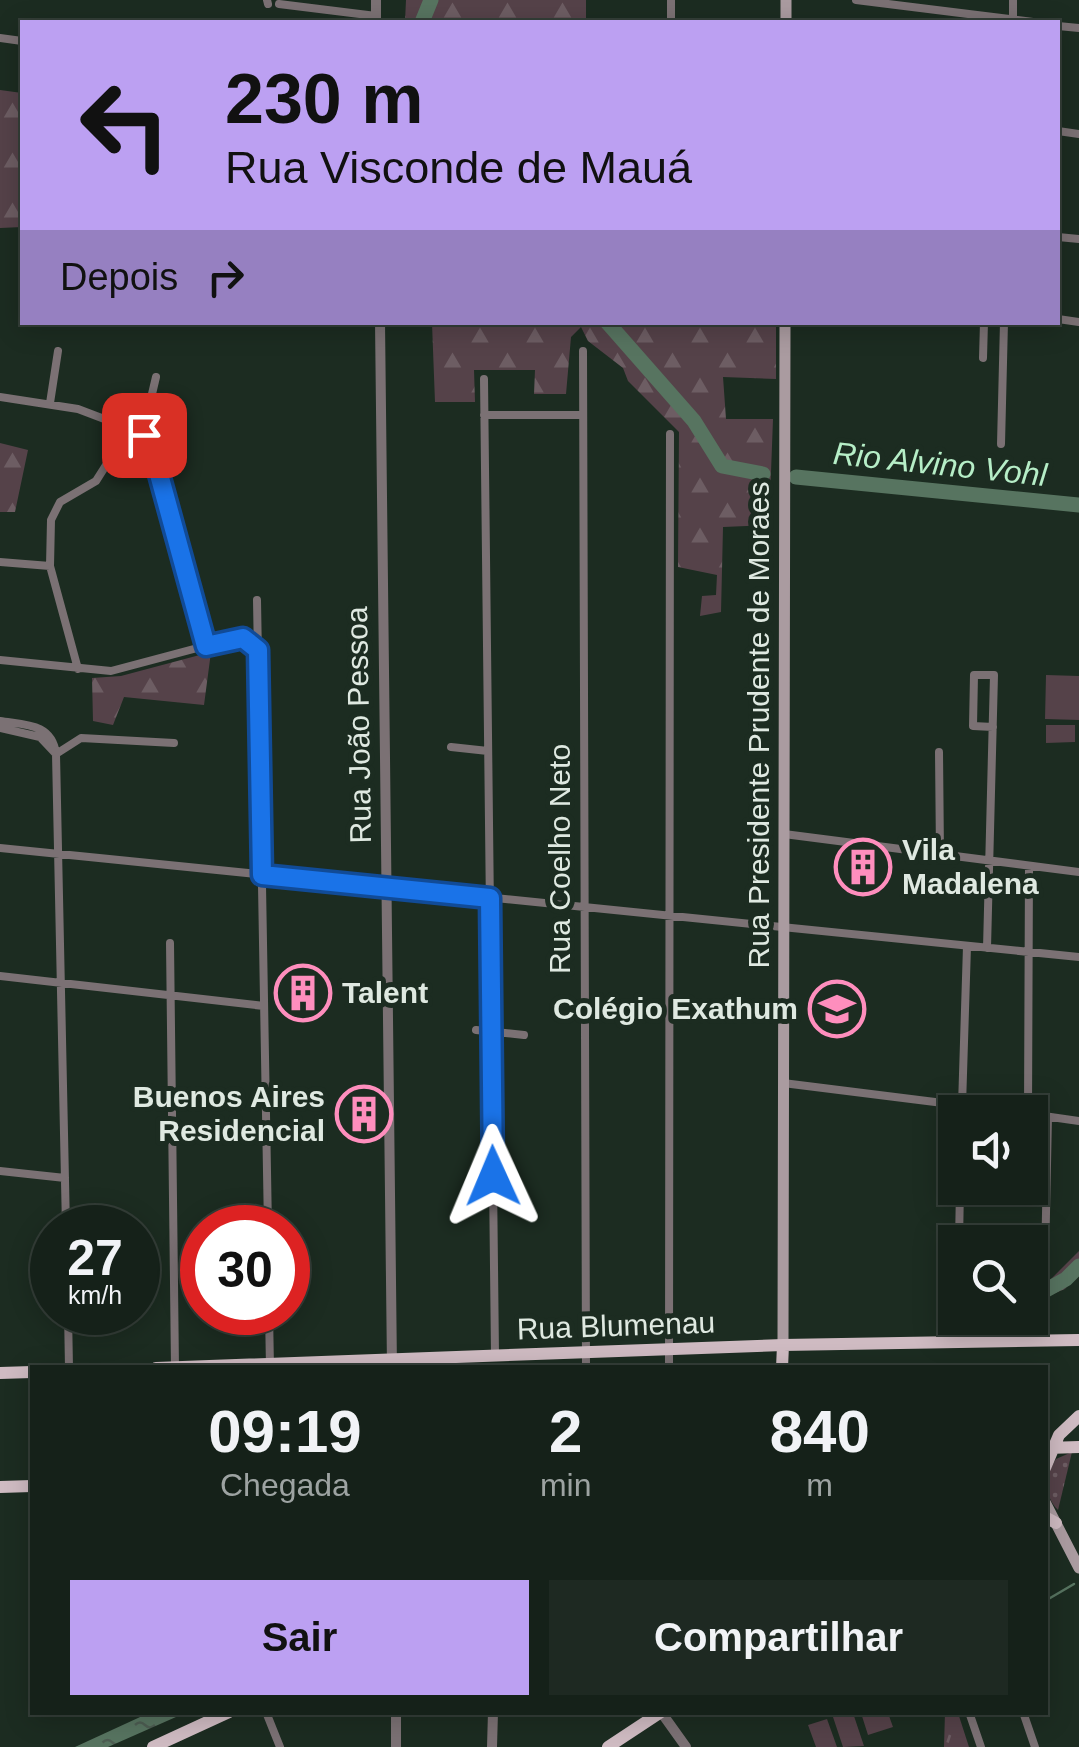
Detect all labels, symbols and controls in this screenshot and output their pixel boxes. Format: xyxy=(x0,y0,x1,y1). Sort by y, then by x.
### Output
icon: left xyxy=(60,60,190,190)
text: 230 m xyxy=(225,60,423,138)
text: Rua Visconde de Mauá xyxy=(225,142,692,193)
icon: right xyxy=(198,250,253,305)
text: Depois xyxy=(60,256,178,298)
pin xyxy=(102,393,187,478)
icon: arrive xyxy=(117,408,172,463)
water label: Rio Alvino Vohl xyxy=(831,435,1049,493)
street label: Rua Presidente Prudente de Moraes xyxy=(742,482,775,968)
street label: Rua João Pessoa xyxy=(340,606,377,844)
street label: Rua Coelho Neto xyxy=(543,744,576,974)
place label: Vila Madalena xyxy=(902,833,1039,900)
building icon: Vila Madalena xyxy=(833,837,893,897)
building icon: Talent xyxy=(273,963,333,1023)
place label: Talent xyxy=(342,976,428,1009)
school or university icon: Colégio Exathum xyxy=(807,979,867,1039)
place label: Colégio Exathum xyxy=(553,992,798,1025)
place label: Buenos Aires Residencial xyxy=(133,1080,325,1147)
building icon: Buenos Aires Residencial xyxy=(334,1084,394,1144)
map controls xyxy=(938,1095,1048,1335)
button: sound xyxy=(938,1095,1048,1205)
position arrow xyxy=(441,1124,545,1228)
speed limit sign: 30 xyxy=(180,1205,310,1335)
button: search xyxy=(938,1225,1048,1335)
text: 27 xyxy=(67,1230,123,1286)
text: km/h xyxy=(68,1281,122,1309)
street label: Rua Blumenau xyxy=(516,1306,716,1345)
text: 09:19 xyxy=(208,1398,362,1465)
text: 2 xyxy=(549,1398,582,1465)
text: 840 xyxy=(770,1398,870,1465)
text: Chegada xyxy=(220,1467,350,1503)
text: min xyxy=(540,1467,591,1503)
text: m xyxy=(806,1467,833,1503)
button: Sair xyxy=(70,1580,529,1695)
button: Compartilhar xyxy=(549,1580,1008,1695)

